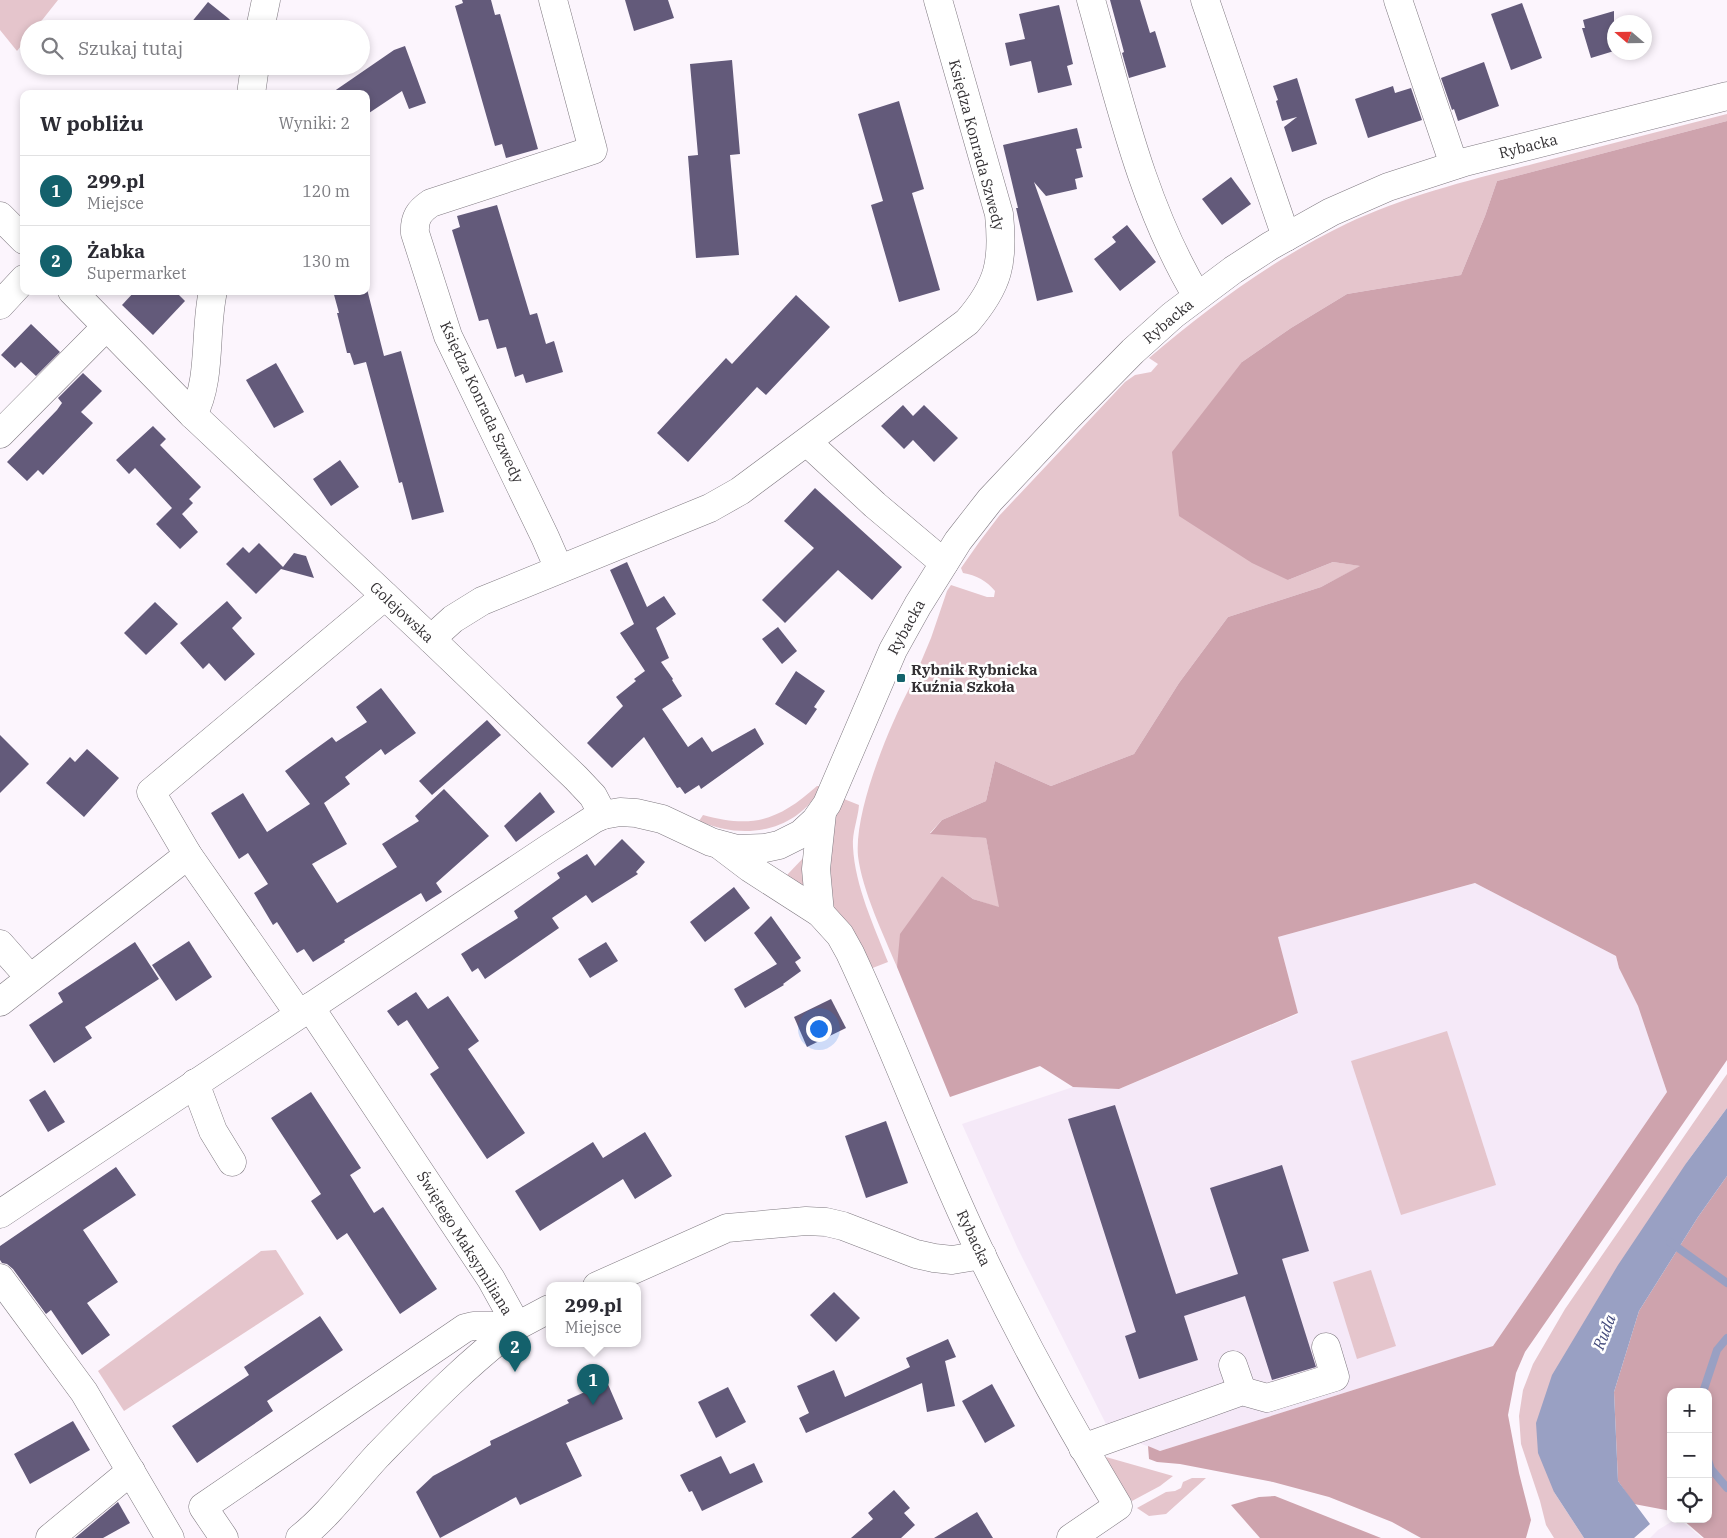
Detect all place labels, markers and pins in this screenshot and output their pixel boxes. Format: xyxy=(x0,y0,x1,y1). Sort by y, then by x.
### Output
place label: Rybnik Rybnicka Kuźnia Szkoła xyxy=(911,660,1038,696)
marker: Rybnik Rybnicka Kuźnia Szkoła xyxy=(895,672,907,684)
pin: 2 xyxy=(499,1331,531,1372)
pin: 1 xyxy=(577,1364,609,1405)

